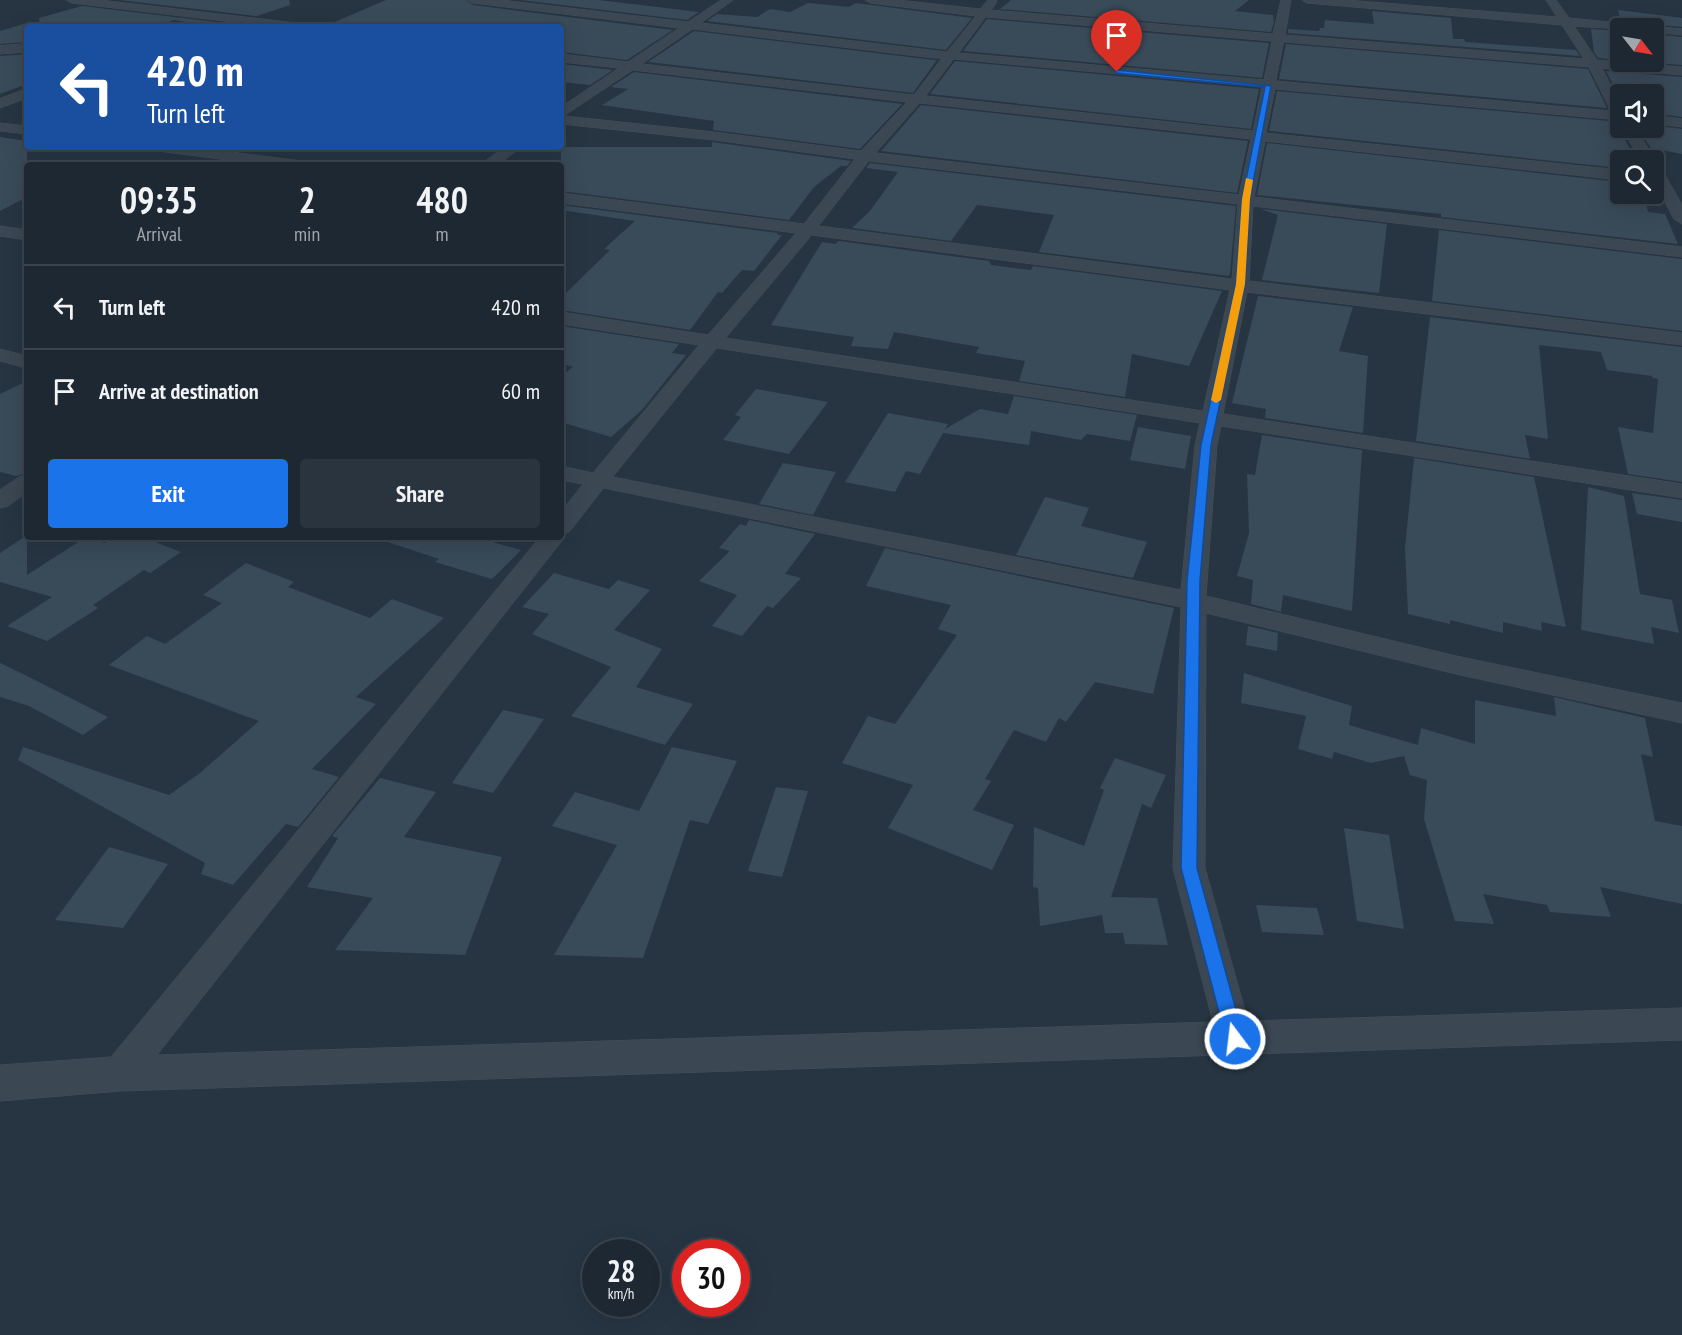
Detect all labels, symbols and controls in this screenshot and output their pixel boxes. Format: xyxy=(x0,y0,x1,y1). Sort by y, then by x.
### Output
pin xyxy=(1091,10,1142,72)
north arrow xyxy=(1610,18,1664,72)
map controls xyxy=(1610,18,1664,204)
icon: arrive xyxy=(1100,19,1133,52)
text: 420 m xyxy=(147,43,244,98)
icon: left xyxy=(48,48,126,126)
button: sound xyxy=(1610,84,1664,138)
text: Turn left xyxy=(147,96,225,130)
button: search xyxy=(1610,150,1664,204)
text: 09:35 xyxy=(120,176,198,223)
text: 2 xyxy=(298,176,316,223)
text: 480 xyxy=(416,176,468,223)
text: Arrival xyxy=(136,221,182,247)
text: min xyxy=(294,221,320,247)
text: m xyxy=(436,221,449,247)
icon: left xyxy=(48,291,81,324)
text: Turn left xyxy=(99,293,165,321)
text: 420 m xyxy=(491,293,540,321)
icon: arrive xyxy=(48,375,81,408)
text: Arrive at destination xyxy=(99,377,259,405)
text: 60 m xyxy=(501,377,540,405)
button: Exit xyxy=(48,459,288,528)
button: Share xyxy=(300,459,540,528)
position arrow xyxy=(1203,1007,1267,1071)
speed limit sign: 30 xyxy=(672,1239,750,1317)
text: 28 xyxy=(607,1251,635,1290)
text: km/h xyxy=(608,1284,634,1303)

